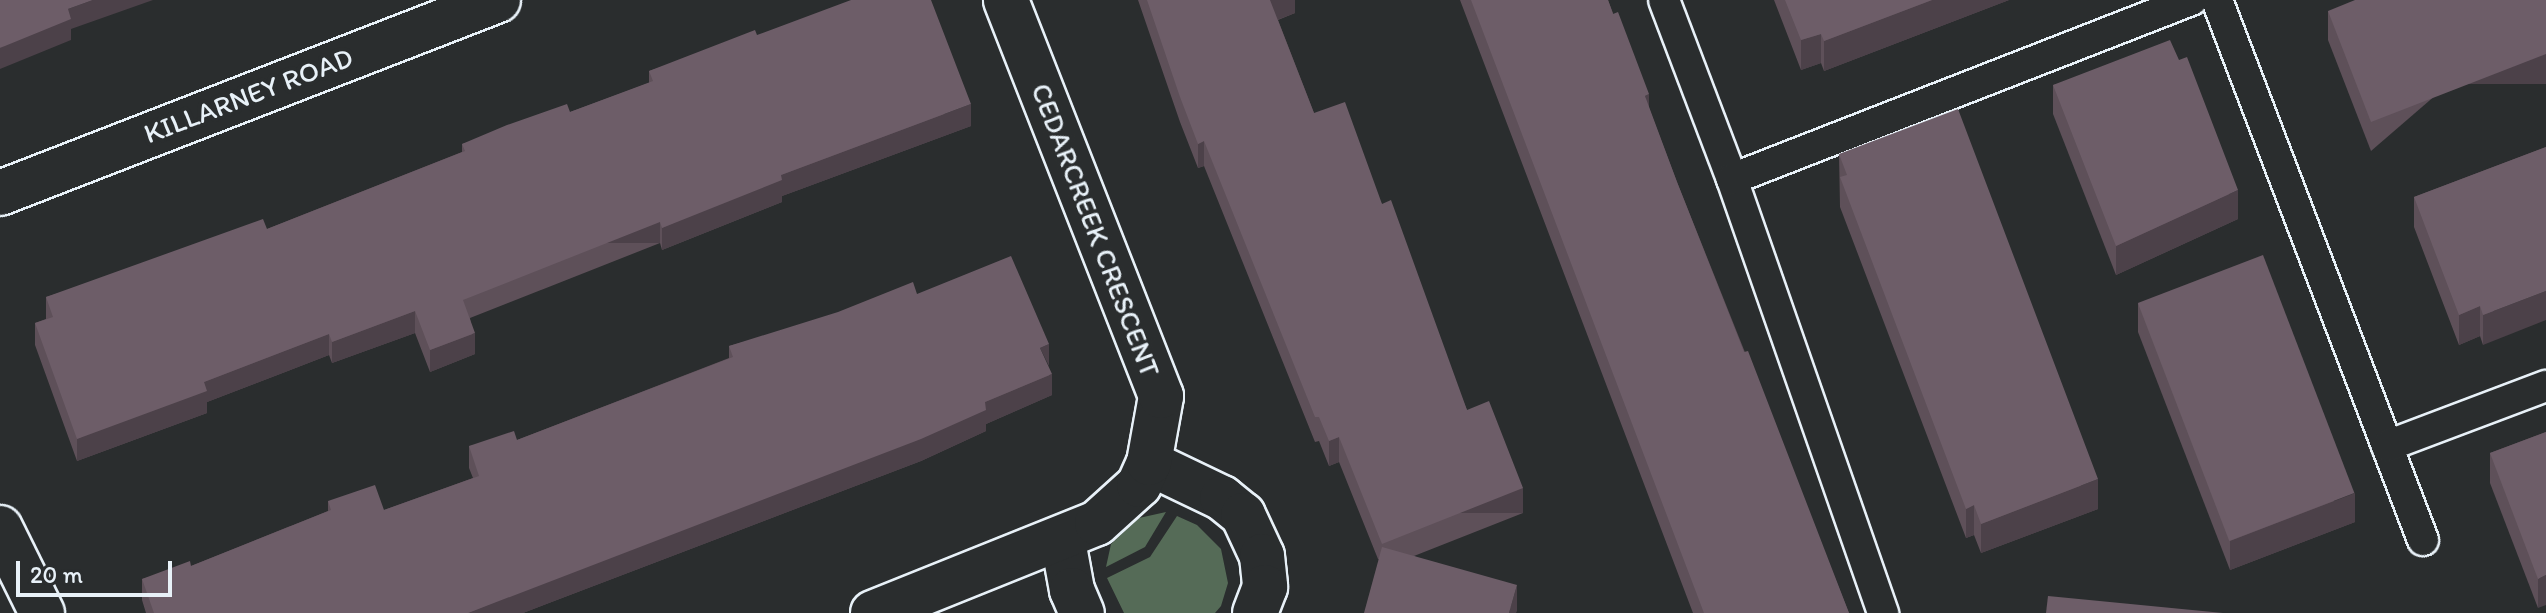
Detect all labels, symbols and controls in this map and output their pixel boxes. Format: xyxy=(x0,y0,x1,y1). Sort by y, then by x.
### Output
street label: KILLARNEY ROAD xyxy=(139,40,357,150)
street label: CEDARCREEK CRESCENT xyxy=(1024,78,1168,382)
scale bar xyxy=(20,545,176,595)
text: 20 m xyxy=(30,560,83,589)

